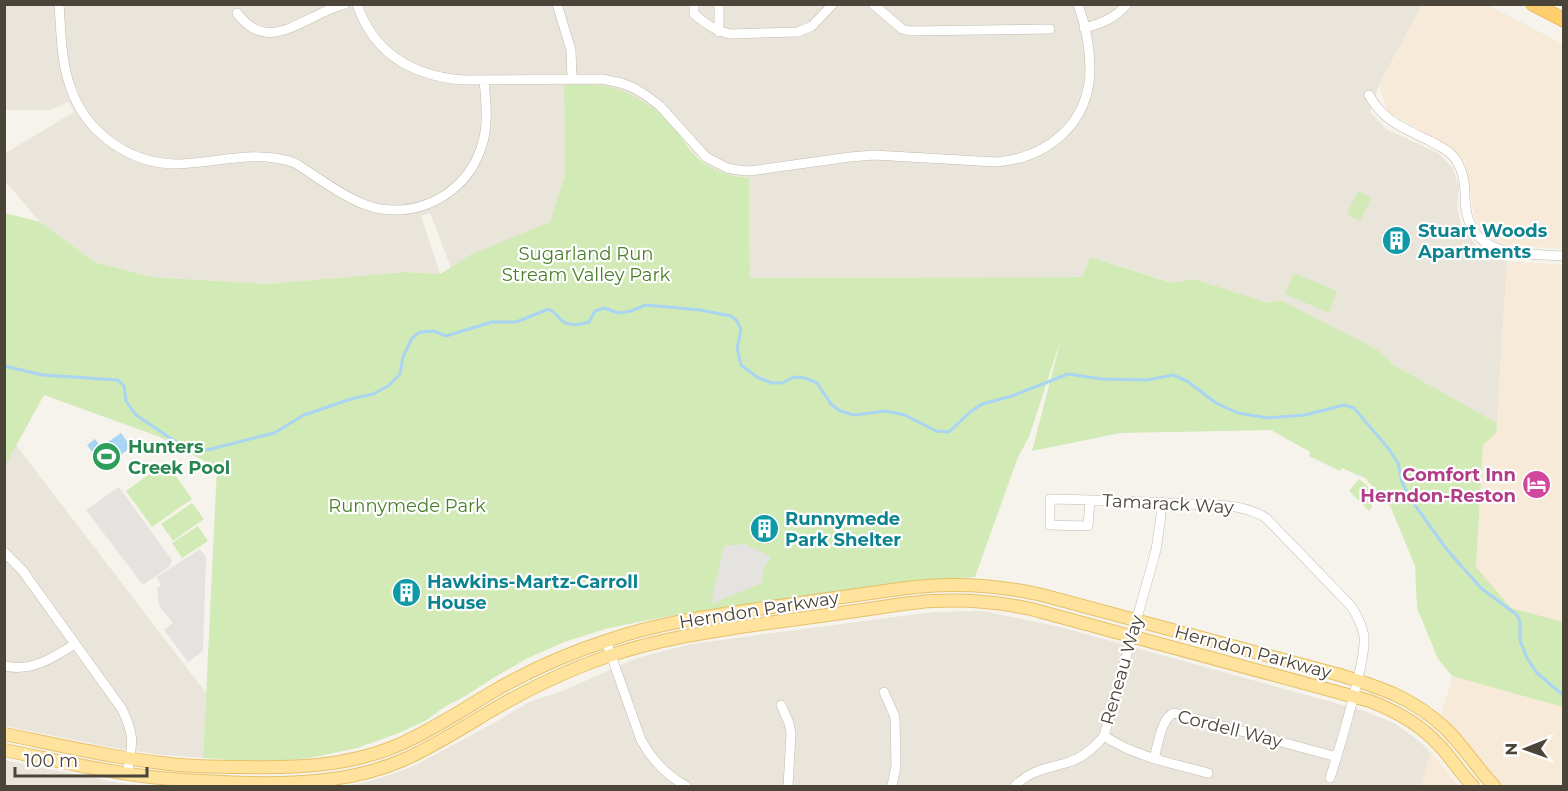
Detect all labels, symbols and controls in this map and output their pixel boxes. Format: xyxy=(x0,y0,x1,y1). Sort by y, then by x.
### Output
place label: Stuart Woods Apartments xyxy=(1417,220,1548,263)
building icon: Stuart Woods Apartments xyxy=(1381,225,1413,257)
park label: Sugarland Run Stream Valley Park xyxy=(502,243,671,286)
place label: Hunters Creek Pool xyxy=(128,436,230,479)
sports icon: Hunters Creek Pool xyxy=(91,441,123,473)
place label: Comfort Inn Herndon-Reston xyxy=(1360,464,1516,507)
hotel icon: Comfort Inn Herndon-Reston xyxy=(1521,469,1553,501)
street label: Tamarack Way xyxy=(1102,490,1235,518)
park label: Runnymede Park xyxy=(328,495,486,517)
place label: Runnymede Park Shelter xyxy=(785,508,901,551)
building icon: Runnymede Park Shelter xyxy=(748,513,780,545)
place label: Hawkins-Martz-Carroll House xyxy=(427,571,638,614)
building icon: Hawkins-Martz-Carroll House xyxy=(390,576,422,608)
street label: Herndon Parkway xyxy=(678,586,841,633)
street label: Reneau Way xyxy=(1096,612,1148,727)
street label: Herndon Parkway xyxy=(1172,621,1334,684)
street label: Cordell Way xyxy=(1175,705,1285,753)
north arrow xyxy=(1496,719,1556,779)
scale bar xyxy=(15,740,147,778)
text: N xyxy=(1502,743,1521,756)
text: 100 m xyxy=(24,750,78,772)

